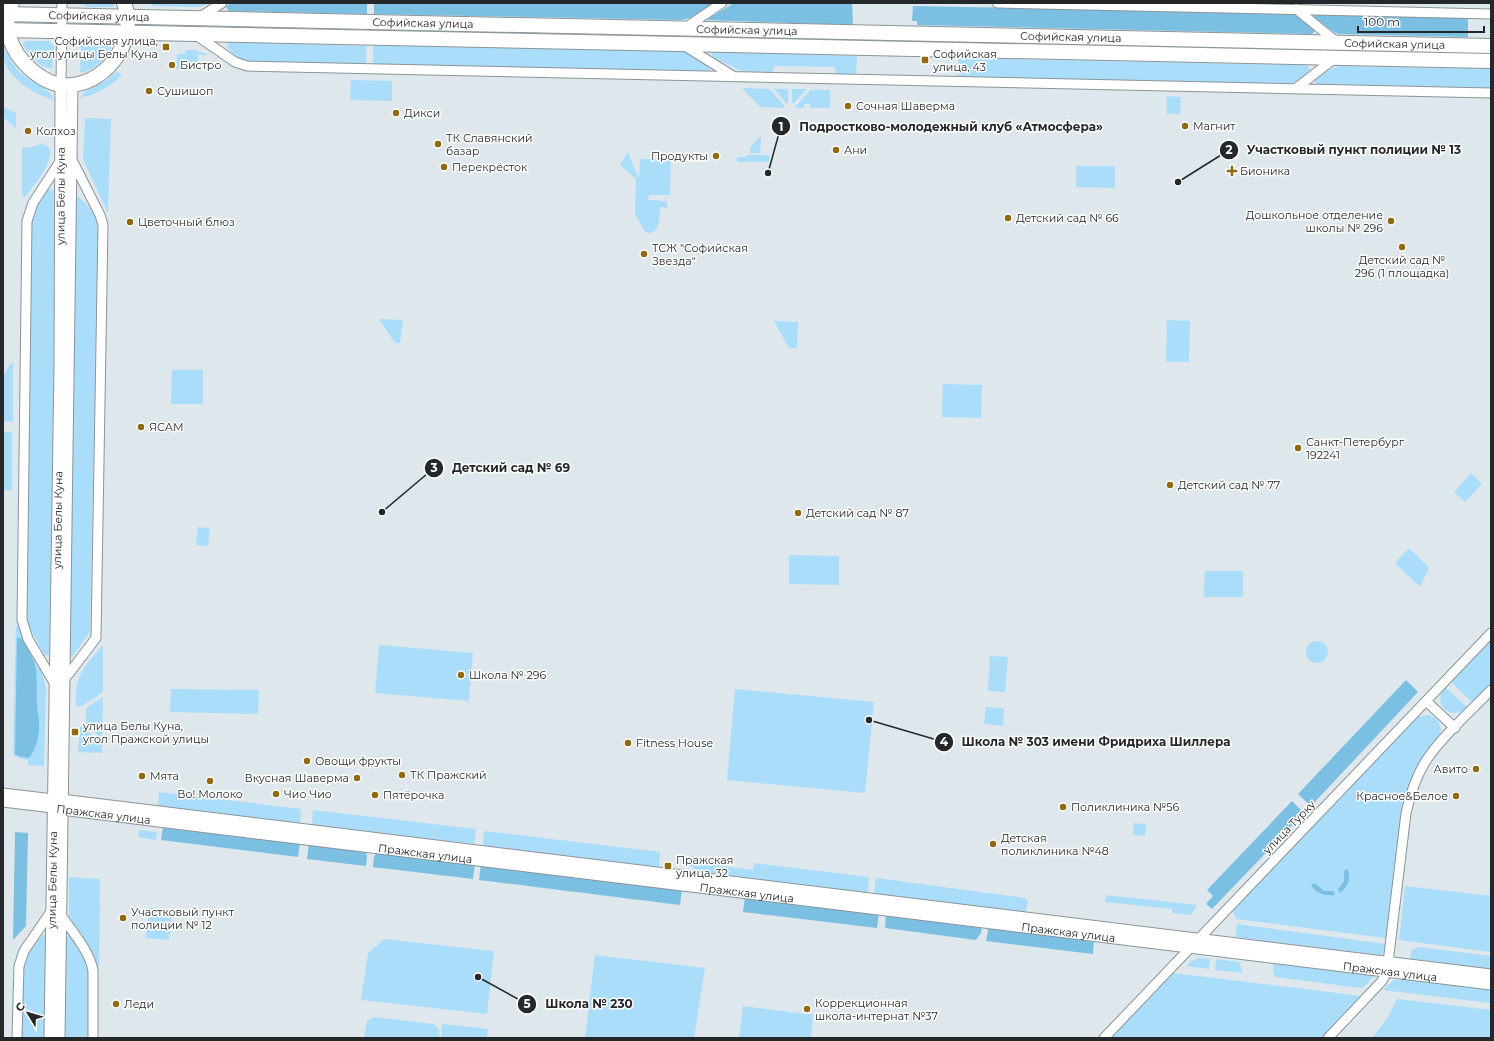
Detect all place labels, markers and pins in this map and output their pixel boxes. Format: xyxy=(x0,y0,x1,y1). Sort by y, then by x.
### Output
place label: Софийская улица, угол улицы Белы Куна xyxy=(29,34,158,61)
marker: Софийская улица, угол улицы Белы Куна xyxy=(161,42,171,52)
place label: Софийская улица, 43 xyxy=(932,47,997,74)
marker: Софийская улица, 43 xyxy=(920,55,930,65)
place label: Бистро xyxy=(180,58,221,72)
marker: Бистро xyxy=(167,60,177,70)
place label: Сушишоп xyxy=(157,84,213,98)
marker: Сушишоп xyxy=(144,86,154,96)
place label: Сочная Шаверма xyxy=(856,99,955,113)
marker: Сочная Шаверма xyxy=(843,101,853,111)
place label: Дикси xyxy=(404,106,440,120)
marker: Дикси xyxy=(391,108,401,118)
callout: Подростково-молодежный клуб «Атмосфера» xyxy=(771,114,1110,138)
place label: Магнит xyxy=(1193,119,1236,133)
marker: Магнит xyxy=(1180,121,1190,131)
place label: Колхоз xyxy=(36,124,76,138)
marker: Колхоз xyxy=(23,126,33,136)
place label: ТК Славянский базар xyxy=(446,131,533,158)
callout: Участковый пункт полиции № 13 xyxy=(1219,138,1469,162)
marker: ТК Славянский базар xyxy=(433,139,443,149)
place label: Ани xyxy=(844,143,867,157)
marker: Ани xyxy=(831,145,841,155)
place label: Продукты xyxy=(651,149,708,163)
marker: Продукты xyxy=(711,151,721,161)
place label: Перекрёсток xyxy=(452,160,528,174)
marker: Перекрёсток xyxy=(439,162,449,172)
place label: Бионика xyxy=(1240,164,1290,178)
marker: Бионика xyxy=(1227,166,1237,176)
place label: Дошкольное отделение школы № 296 xyxy=(1246,208,1383,235)
place label: Детский сад № 66 xyxy=(1016,211,1119,225)
marker: Детский сад № 66 xyxy=(1003,213,1013,223)
place label: Цветочный блюз xyxy=(138,215,235,229)
marker: Дошкольное отделение школы № 296 xyxy=(1386,216,1396,226)
marker: Цветочный блюз xyxy=(125,217,135,227)
place label: ТСЖ "Софийская Звезда" xyxy=(652,241,748,268)
marker: Детский сад № 296 (1 площадка) xyxy=(1397,242,1407,252)
marker: ТСЖ "Софийская Звезда" xyxy=(639,249,649,259)
place label: Детский сад № 296 (1 площадка) xyxy=(1355,253,1449,280)
place label: ЯСАМ xyxy=(149,420,184,434)
marker: ЯСАМ xyxy=(136,422,146,432)
place label: Санкт-Петербург 192241 xyxy=(1306,435,1405,462)
marker: Санкт-Петербург 192241 xyxy=(1293,443,1303,453)
callout: Детский сад № 69 xyxy=(424,456,578,480)
place label: Детский сад № 77 xyxy=(1178,478,1280,492)
marker: Детский сад № 77 xyxy=(1165,480,1175,490)
place label: Детский сад № 87 xyxy=(806,506,909,520)
marker: Детский сад № 87 xyxy=(793,508,803,518)
place label: Школа № 296 xyxy=(469,668,546,682)
marker: Школа № 296 xyxy=(456,670,466,680)
place label: улица Белы Куна, угол Пражской улицы xyxy=(82,719,209,746)
marker: улица Белы Куна, угол Пражской улицы xyxy=(70,727,80,737)
callout: Школа № 303 имени Фридриха Шиллера xyxy=(934,730,1239,754)
place label: Fitness House xyxy=(636,736,714,750)
marker: Fitness House xyxy=(623,738,633,748)
place label: Овощи фрукты xyxy=(315,754,401,768)
marker: Овощи фрукты xyxy=(302,756,312,766)
place label: Авито xyxy=(1434,762,1468,776)
marker: Авито xyxy=(1471,764,1481,774)
place label: ТК Пражский xyxy=(410,768,487,782)
place label: Мята xyxy=(150,769,179,783)
marker: ТК Пражский xyxy=(397,770,407,780)
marker: Мята xyxy=(137,771,147,781)
place label: Вкусная Шаверма xyxy=(244,771,349,785)
marker: Вкусная Шаверма xyxy=(352,773,362,783)
marker: Во! Молоко xyxy=(205,776,215,786)
place label: Во! Молоко xyxy=(177,787,243,801)
place label: Чио Чио xyxy=(284,787,332,801)
place label: Пятёрочка xyxy=(383,788,444,802)
marker: Чио Чио xyxy=(271,789,281,799)
place label: Красное&Белое xyxy=(1356,789,1448,803)
marker: Пятёрочка xyxy=(370,790,380,800)
marker: Красное&Белое xyxy=(1451,791,1461,801)
place label: Поликлиника №56 xyxy=(1071,800,1179,814)
marker: Поликлиника №56 xyxy=(1058,802,1068,812)
place label: Детская поликлиника №48 xyxy=(1001,831,1109,858)
marker: Детская поликлиника №48 xyxy=(988,839,998,849)
place label: Пражская улица, 32 xyxy=(675,853,733,880)
marker: Пражская улица, 32 xyxy=(663,861,673,871)
place label: Участковый пункт полиции № 12 xyxy=(131,905,235,932)
marker: Участковый пункт полиции № 12 xyxy=(118,913,128,923)
callout: Школа № 230 xyxy=(517,992,640,1016)
place label: Коррекционная школа-интернат №37 xyxy=(815,996,938,1023)
place label: Леди xyxy=(124,997,154,1011)
marker: Леди xyxy=(111,999,121,1009)
marker: Коррекционная школа-интернат №37 xyxy=(802,1004,812,1014)

